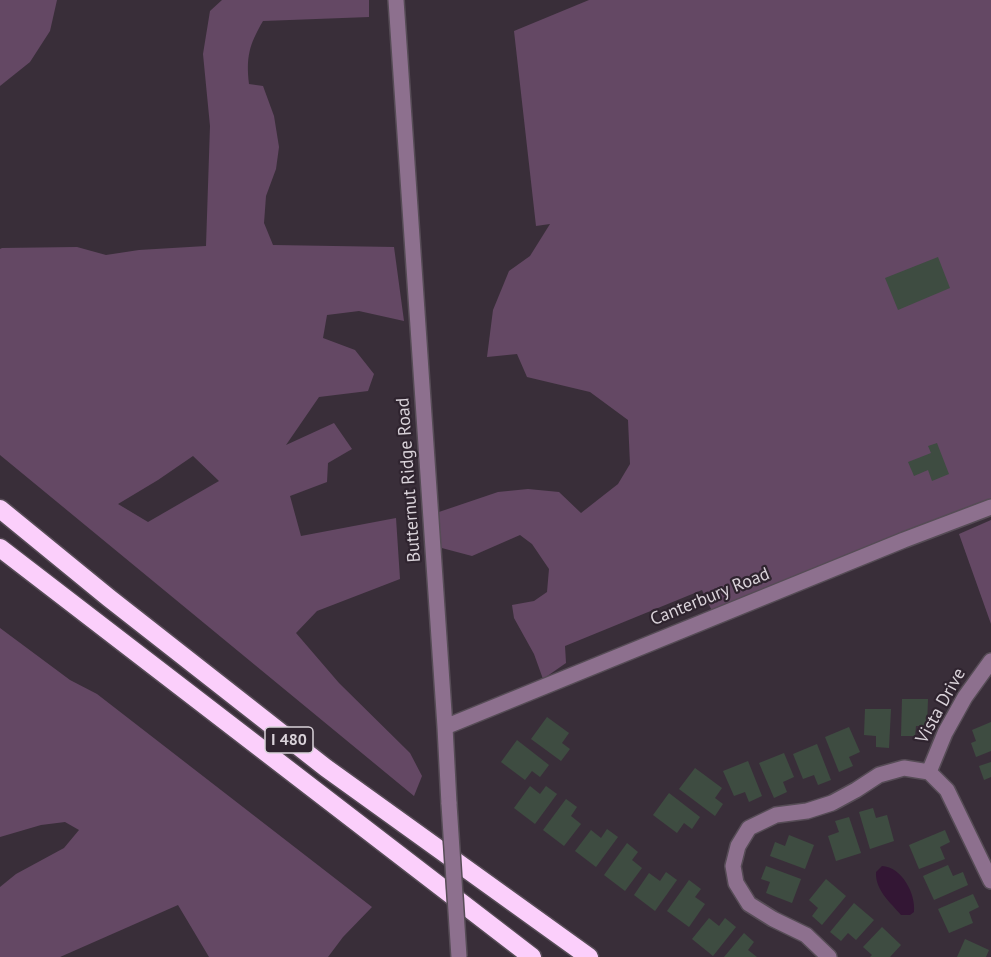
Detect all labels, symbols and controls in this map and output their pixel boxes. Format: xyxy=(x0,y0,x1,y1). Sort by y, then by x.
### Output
street label: Butternut Ridge Road xyxy=(392,397,426,563)
street label: Canterbury Road xyxy=(647,563,773,631)
street label: Vista Drive xyxy=(911,665,971,747)
road number: I 480 xyxy=(265,727,313,753)

